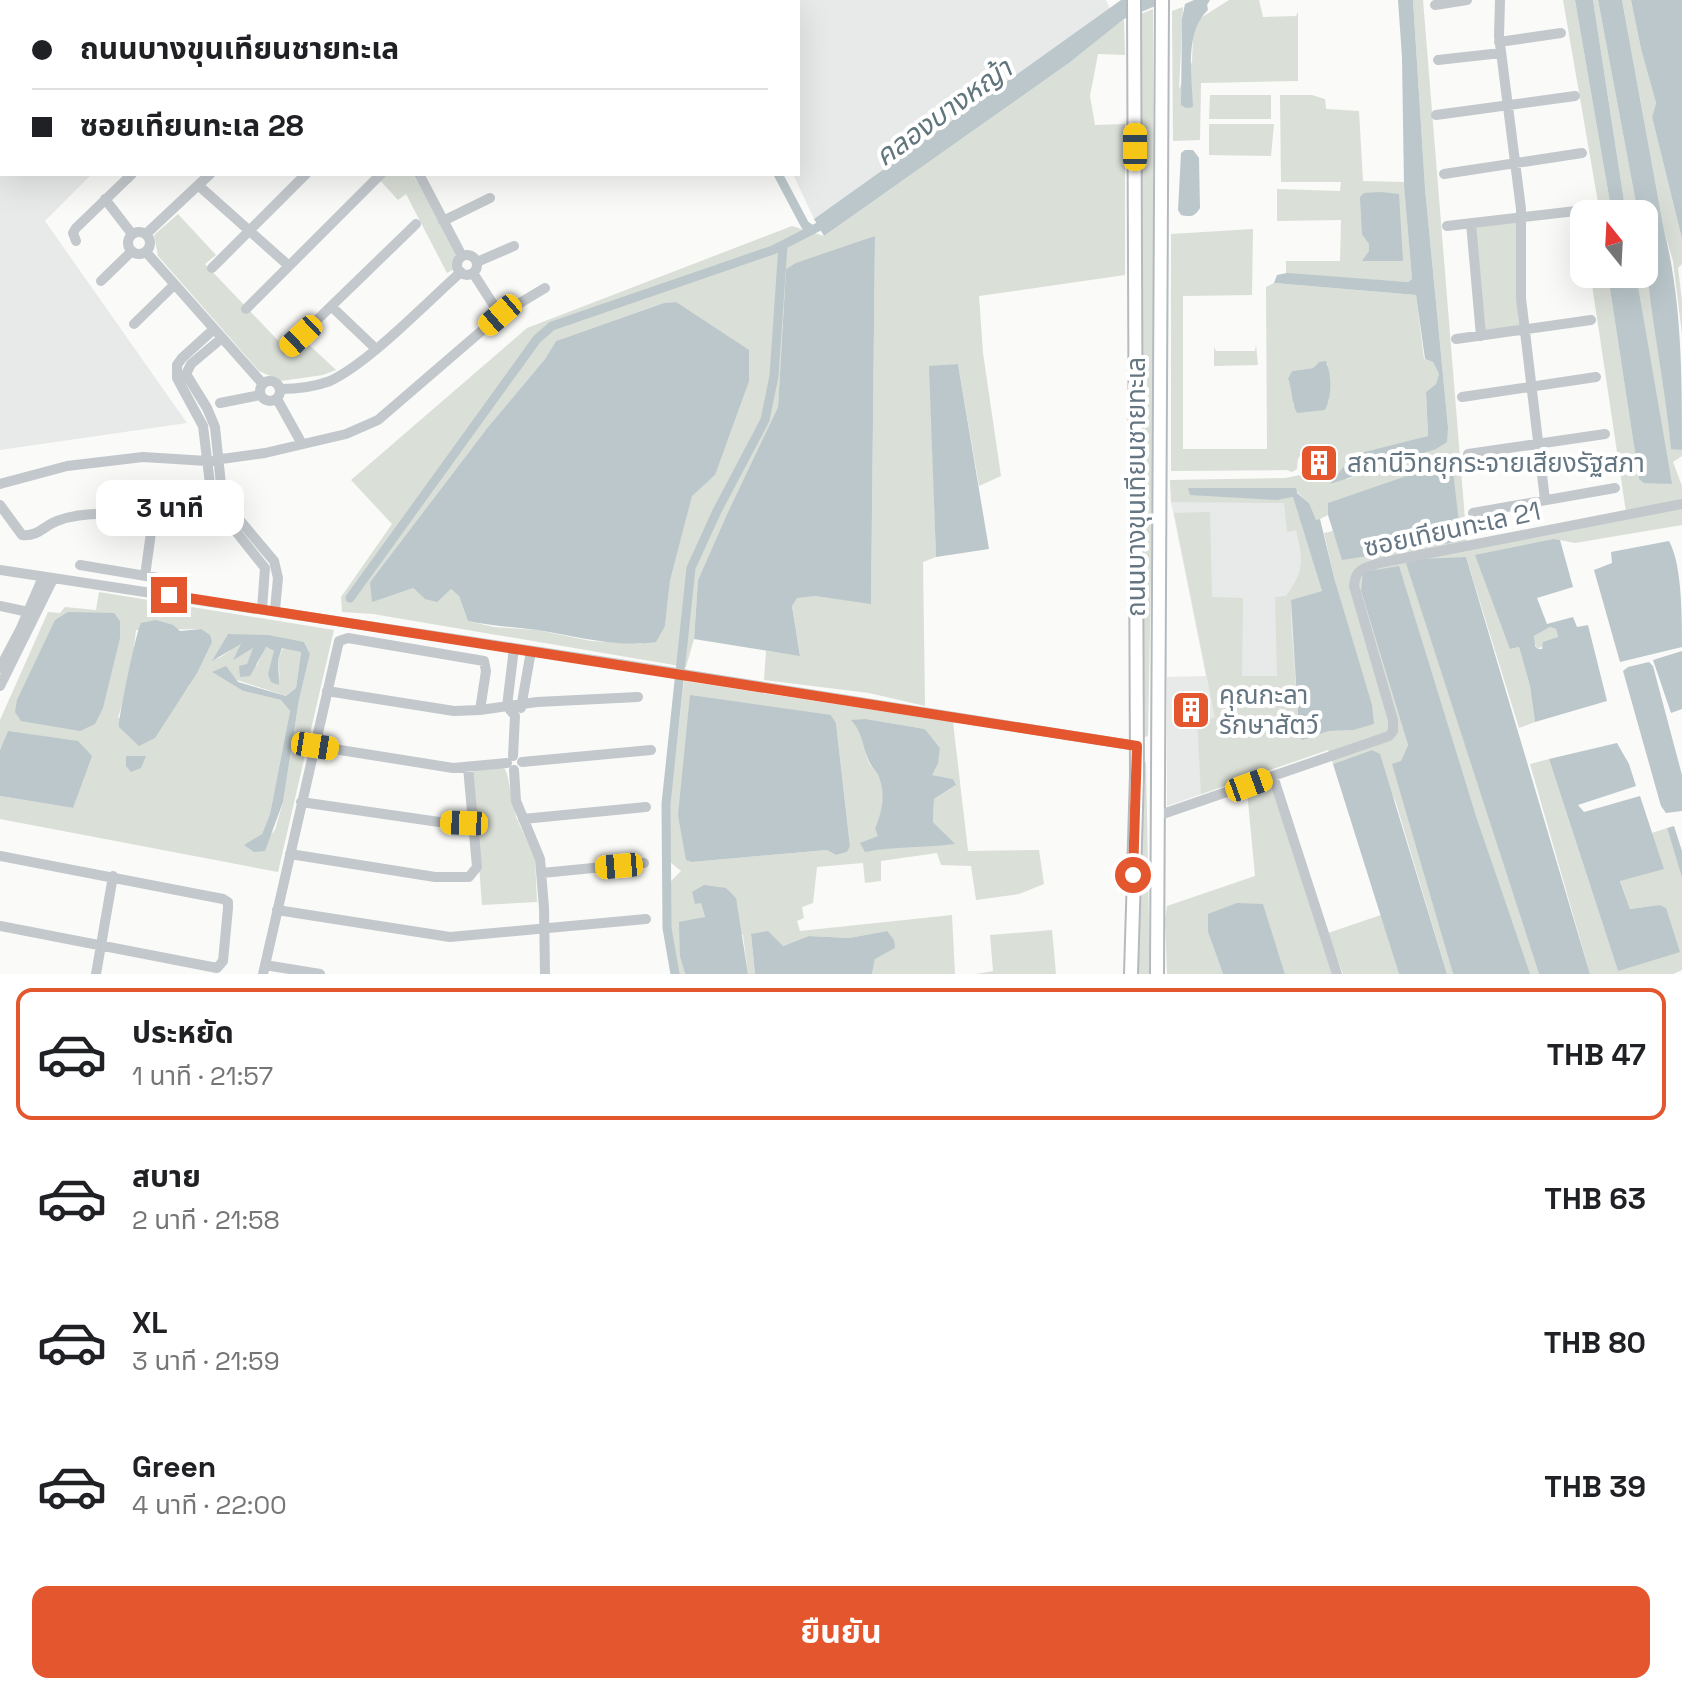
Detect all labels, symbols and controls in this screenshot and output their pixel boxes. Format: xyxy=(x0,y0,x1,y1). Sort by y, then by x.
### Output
text: ถนนบางขุนเทียนชายทะเล xyxy=(80,29,399,68)
water label: คลองบางหญ้า xyxy=(867,49,1020,174)
text: ซอยเทียนทะเล 28 xyxy=(80,106,304,145)
car xyxy=(1123,123,1147,171)
north arrow xyxy=(1570,200,1658,288)
map controls xyxy=(1570,200,1658,288)
car xyxy=(474,290,526,340)
car xyxy=(275,311,327,361)
street label: ถนนบางขุนเทียนชายทะเล xyxy=(1119,357,1153,617)
building icon: สถานีวิทยุกระจายเสียงรัฐสภา xyxy=(1298,442,1340,484)
place label: สถานีวิทยุกระจายเสียงรัฐสภา xyxy=(1347,446,1645,480)
callout: 3 นาที xyxy=(95,479,243,535)
text: 3 นาที xyxy=(136,491,204,525)
street label: ซอยเทียนทะเล 21 xyxy=(1361,494,1543,564)
route end xyxy=(151,577,187,613)
place label: คุณกะลา รักษาสัตว์ xyxy=(1219,678,1319,742)
building icon: คุณกะลา รักษาสัตว์ xyxy=(1170,689,1212,731)
car xyxy=(289,730,341,762)
car xyxy=(1222,766,1276,804)
car xyxy=(440,810,488,836)
car xyxy=(594,852,644,880)
route start xyxy=(1115,857,1151,893)
text: ประหยัด xyxy=(132,1013,234,1052)
icon: car xyxy=(36,1018,108,1090)
text: THB 47 xyxy=(1547,1035,1646,1074)
text: 1 นาที · 21:57 xyxy=(132,1059,273,1093)
text: สบาย xyxy=(132,1157,201,1196)
icon: car xyxy=(36,1162,108,1234)
text: THB 63 xyxy=(1544,1179,1646,1218)
text: 2 นาที · 21:58 xyxy=(132,1203,280,1237)
text: XL xyxy=(132,1303,168,1342)
icon: car xyxy=(36,1306,108,1378)
text: THB 80 xyxy=(1544,1323,1646,1362)
text: 3 นาที · 21:59 xyxy=(132,1344,280,1378)
text: Green xyxy=(132,1447,216,1486)
icon: car xyxy=(36,1450,108,1522)
text: THB 39 xyxy=(1544,1467,1646,1506)
text: 4 นาที · 22:00 xyxy=(132,1488,287,1522)
button: ยืนยัน xyxy=(32,1586,1650,1678)

